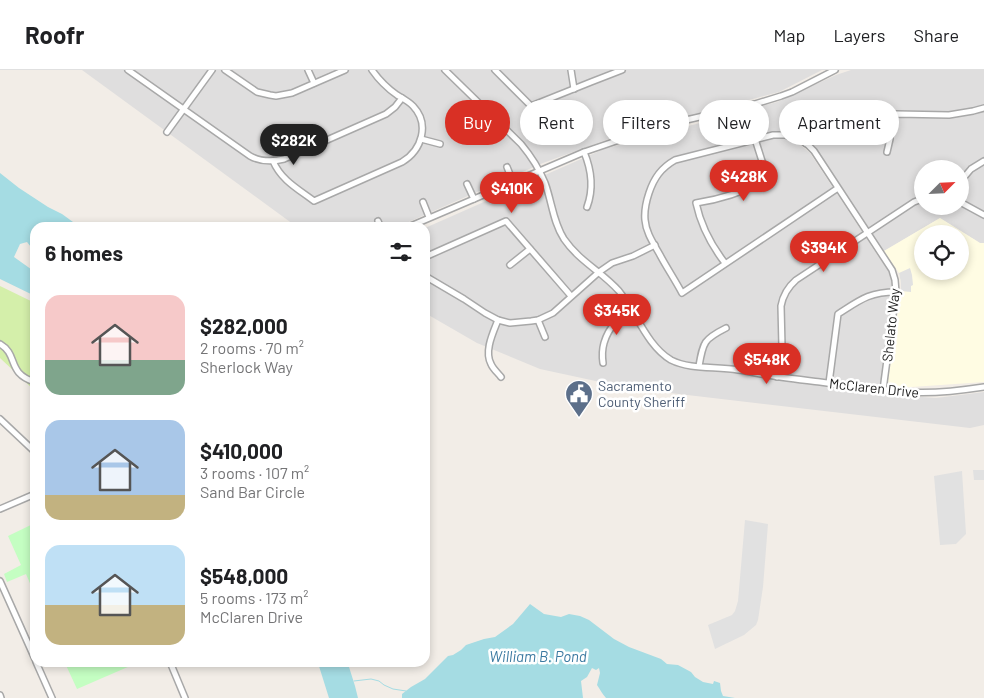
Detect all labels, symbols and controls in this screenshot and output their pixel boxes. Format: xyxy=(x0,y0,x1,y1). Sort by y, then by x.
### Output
text: Roofr xyxy=(25,20,84,49)
text: Map xyxy=(773,24,805,46)
text: Layers xyxy=(833,24,886,46)
text: Share xyxy=(914,24,959,46)
chip: Buy xyxy=(445,100,510,145)
chip: Rent xyxy=(520,100,593,145)
chip: Filters xyxy=(603,100,689,145)
chip: New xyxy=(699,100,769,145)
chip: Apartment xyxy=(779,100,899,145)
pin: $282K xyxy=(259,124,329,166)
text: $282K xyxy=(271,130,317,149)
pin: $428K xyxy=(709,160,779,202)
north arrow xyxy=(914,160,969,215)
map controls xyxy=(914,160,969,280)
text: $428K xyxy=(721,166,767,185)
pin: $410K xyxy=(477,172,547,214)
text: $410K xyxy=(491,178,533,197)
button: locate xyxy=(914,225,969,280)
pin: $394K xyxy=(789,230,859,273)
text: $394K xyxy=(801,237,847,256)
icon: filters xyxy=(387,238,415,266)
text: 6 homes xyxy=(45,240,123,265)
street label: Shelato Way xyxy=(878,287,903,363)
pin: $345K xyxy=(582,294,652,336)
text: $345K xyxy=(594,300,640,319)
text: $282,000 xyxy=(200,313,288,338)
icon: home xyxy=(85,315,145,375)
text: 2 rooms · 70 m² xyxy=(200,338,304,357)
pin: $548K xyxy=(732,342,802,385)
text: $548K xyxy=(744,349,790,368)
text: Sherlock Way xyxy=(200,357,293,376)
street label: McClaren Drive xyxy=(828,374,920,401)
place label: Sacramento County Sheriff xyxy=(598,377,685,410)
public building icon: Sacramento County Sheriff xyxy=(564,379,594,418)
text: $410,000 xyxy=(200,438,283,463)
icon: home xyxy=(85,440,145,500)
text: 3 rooms · 107 m² xyxy=(200,463,309,482)
text: Sand Bar Circle xyxy=(200,482,305,501)
text: $548,000 xyxy=(200,563,288,588)
icon: home xyxy=(85,565,145,625)
text: 5 rooms · 173 m² xyxy=(200,588,308,607)
text: McClaren Drive xyxy=(200,607,303,626)
water label: William B. Pond xyxy=(489,647,587,665)

